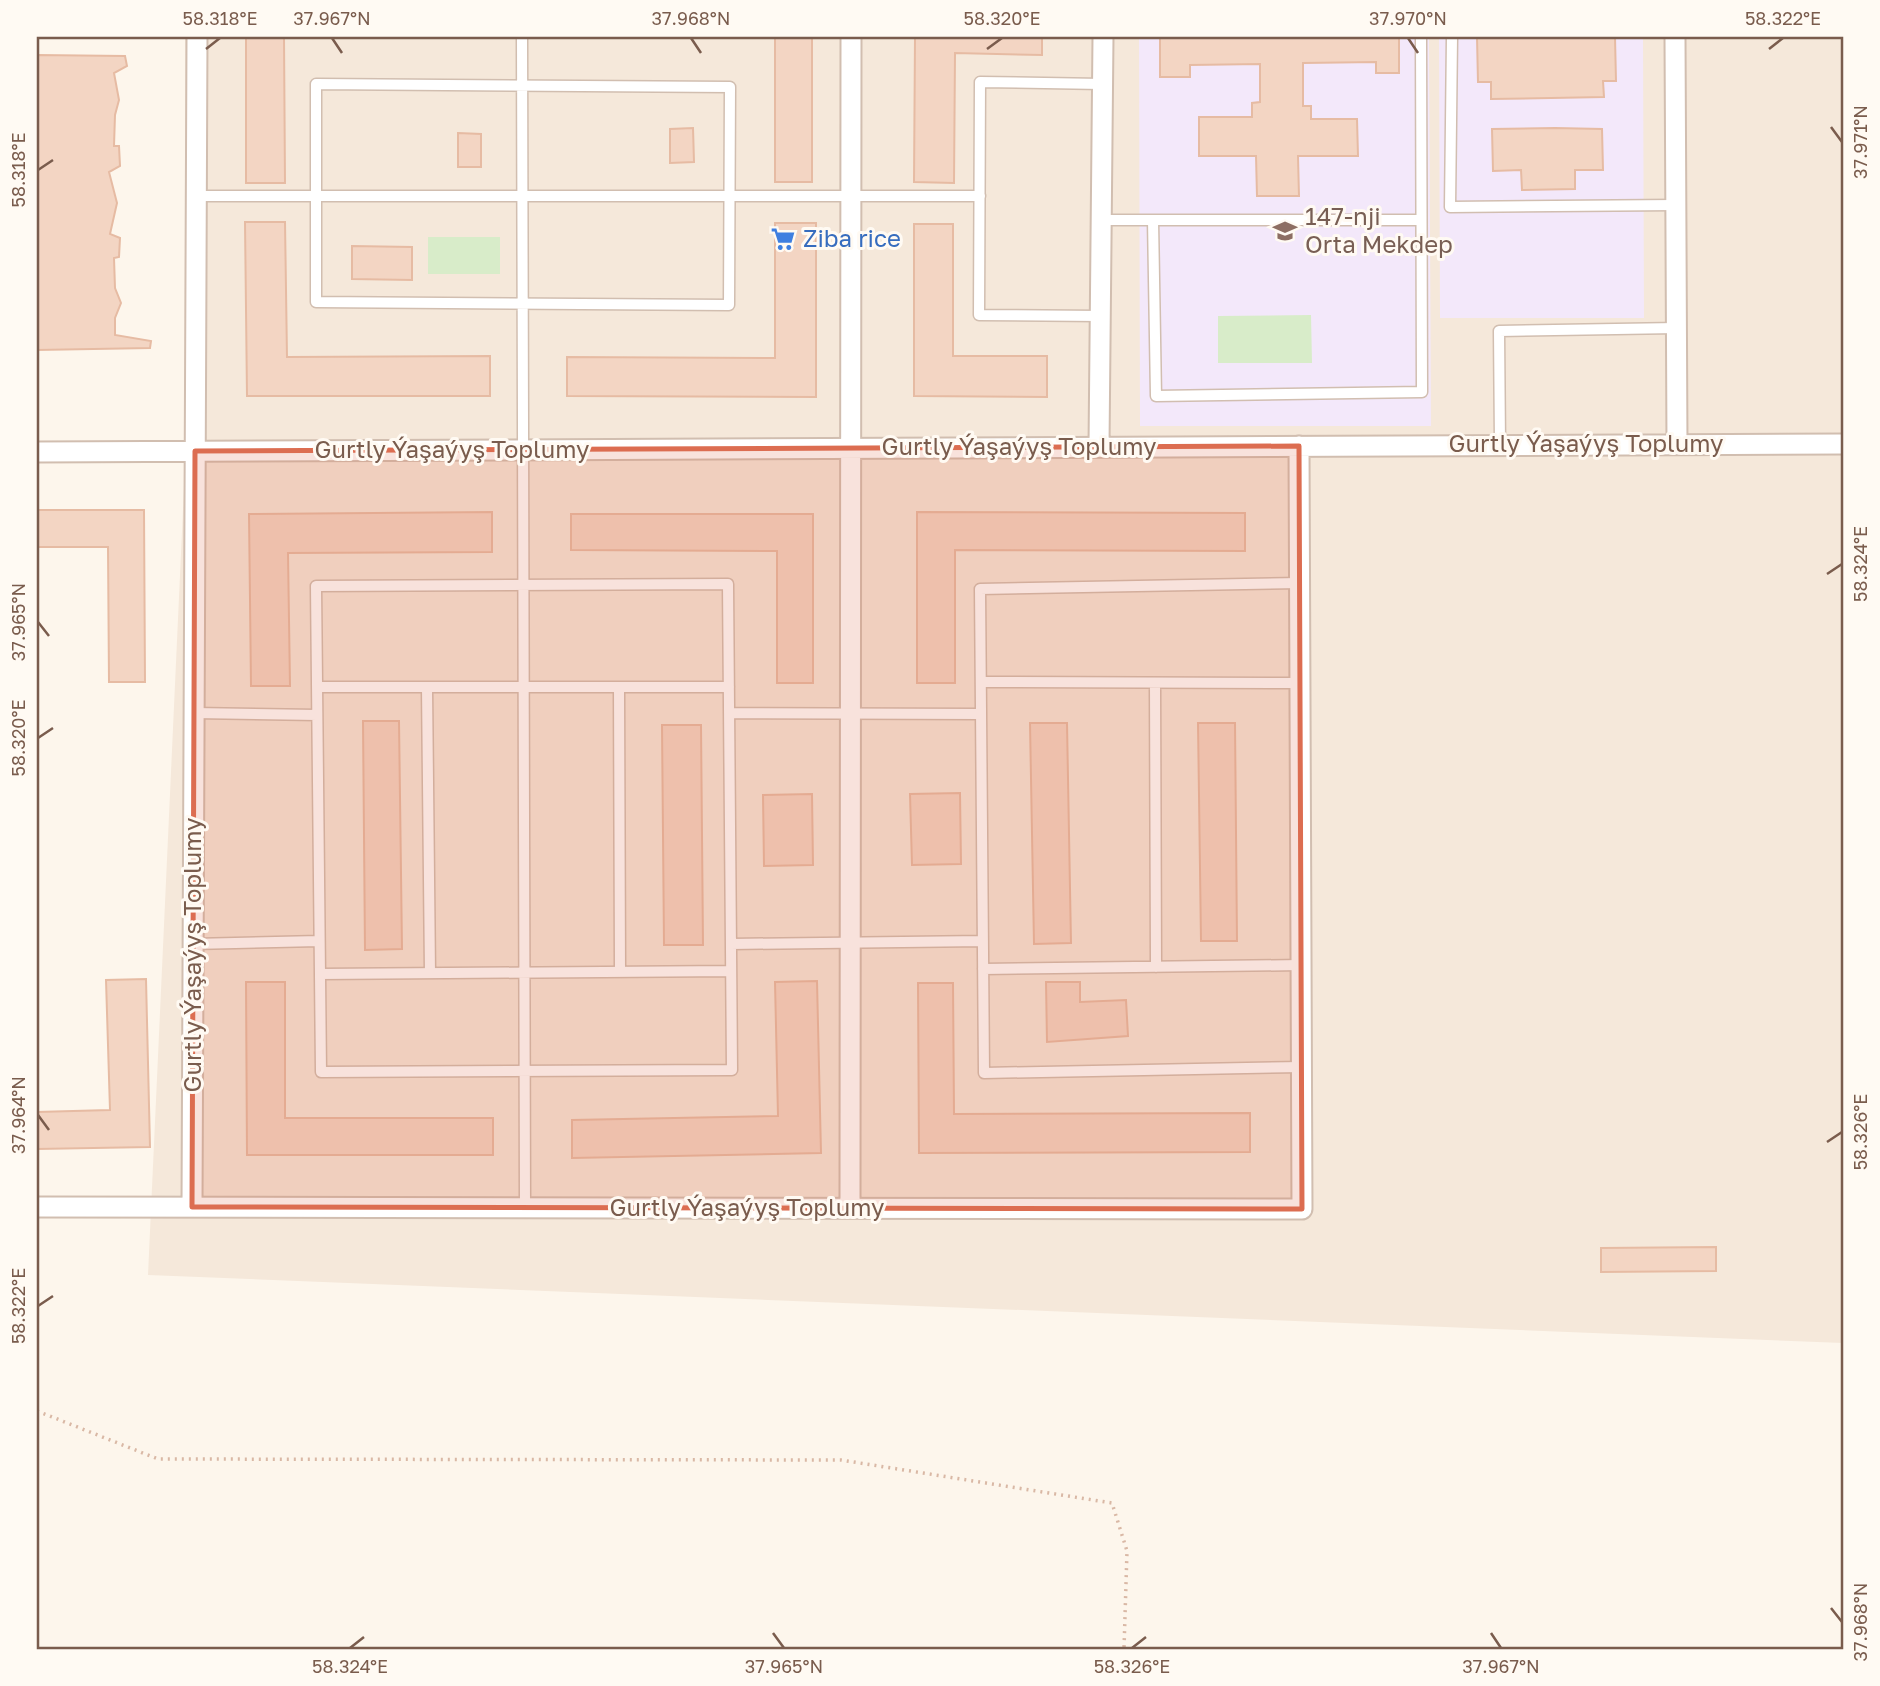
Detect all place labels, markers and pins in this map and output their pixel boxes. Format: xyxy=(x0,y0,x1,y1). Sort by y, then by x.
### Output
place label: 147-nji Orta Mekdep xyxy=(1305,201,1453,258)
school or university icon: 147-nji Orta Mekdep xyxy=(1271,217,1299,245)
place label: Ziba rice xyxy=(803,223,901,252)
supermarket icon: Ziba rice xyxy=(769,225,797,253)

